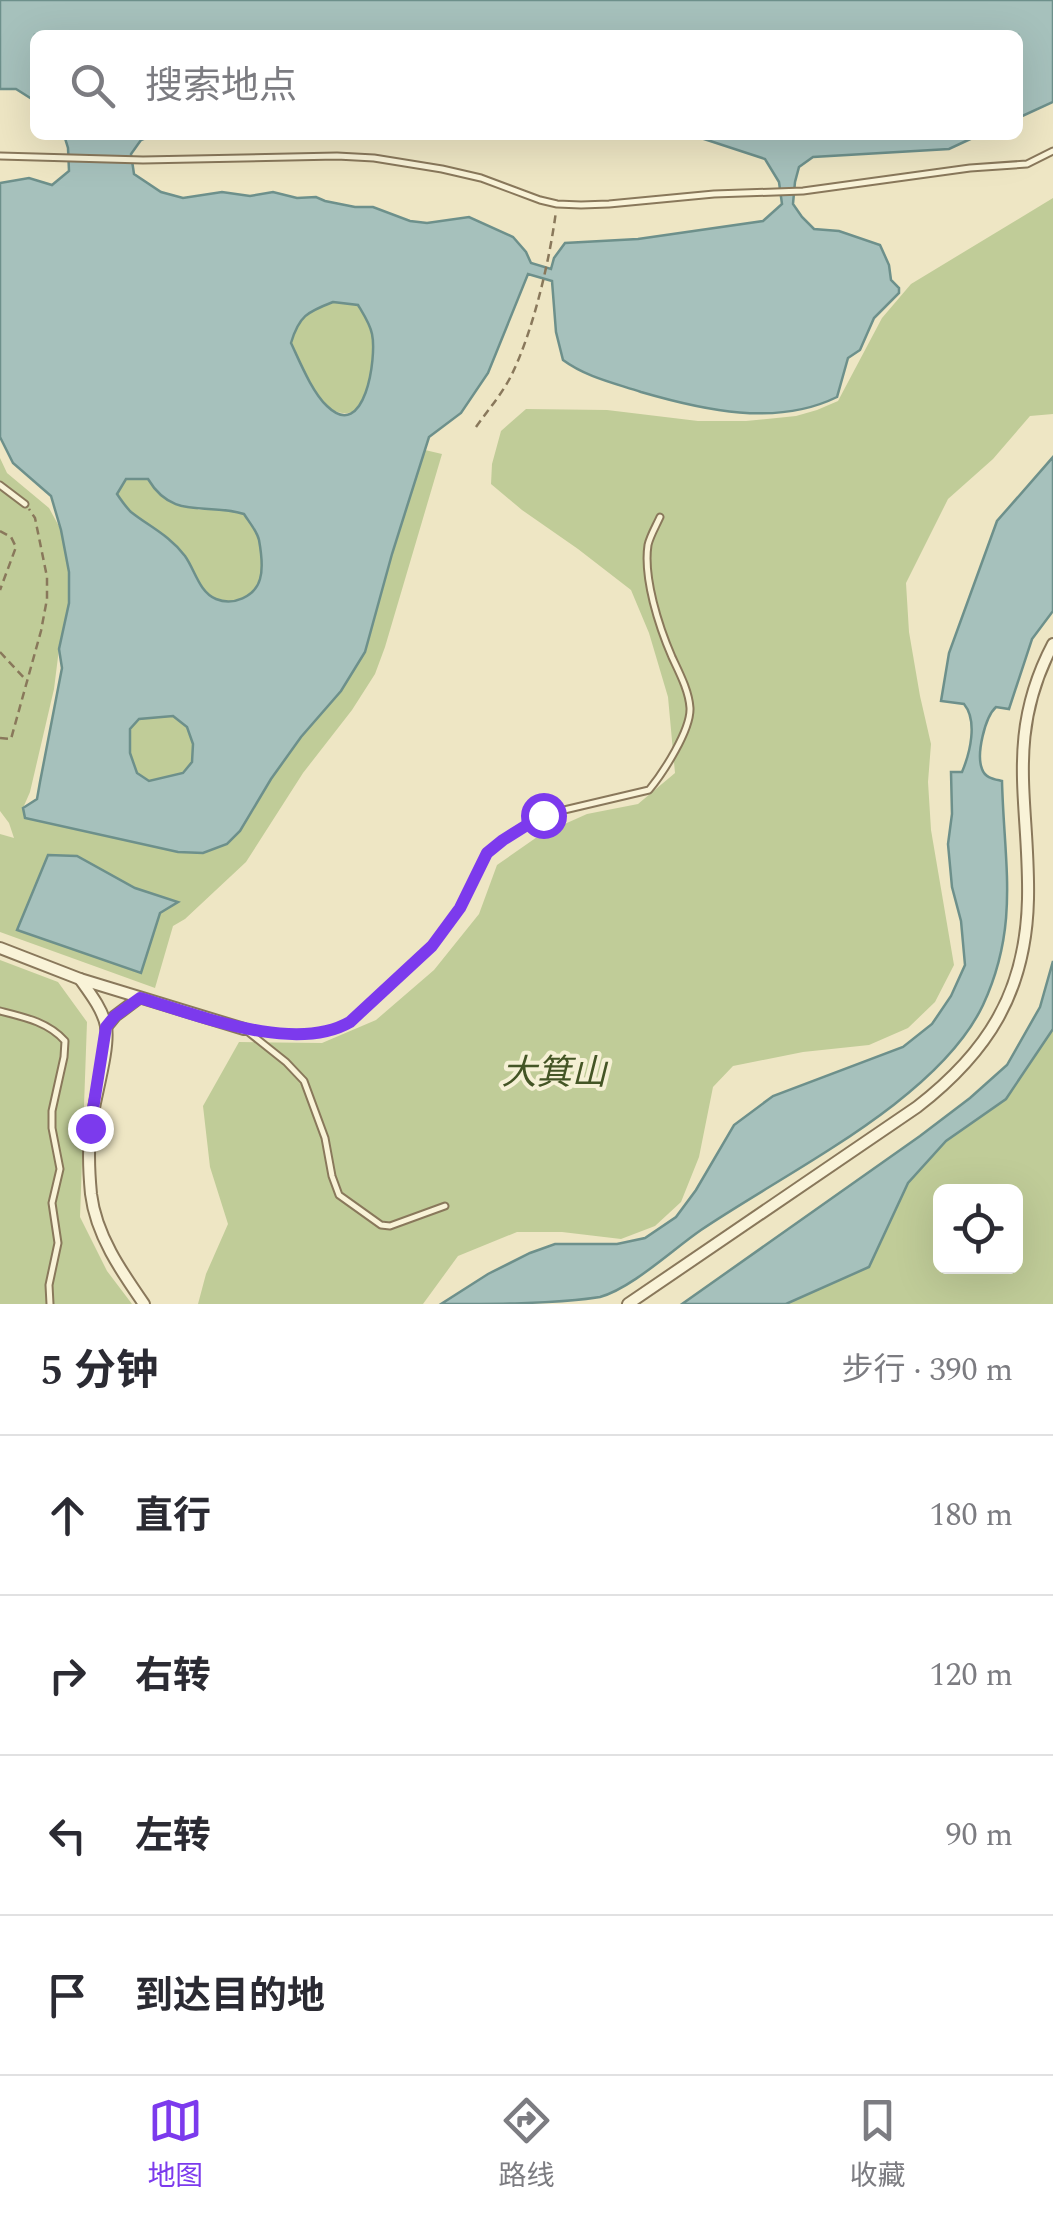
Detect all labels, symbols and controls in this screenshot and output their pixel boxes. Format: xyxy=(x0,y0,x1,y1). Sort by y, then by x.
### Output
search box xyxy=(30,30,1023,140)
icon: search xyxy=(65,58,120,113)
text: 搜索地点 xyxy=(145,58,297,116)
route start xyxy=(521,793,567,839)
park label: 大箕山 xyxy=(501,1047,608,1100)
route end xyxy=(68,1106,114,1152)
map controls xyxy=(933,1184,1023,1274)
button: locate xyxy=(933,1184,1023,1274)
text: 5 分钟 xyxy=(40,1340,158,1403)
text: 步行 · 390 m xyxy=(841,1346,1013,1395)
icon: ahead xyxy=(40,1488,95,1543)
text: 直行 xyxy=(135,1488,211,1546)
text: 180 m xyxy=(929,1491,1013,1540)
icon: right xyxy=(40,1648,95,1703)
text: 右转 xyxy=(135,1648,211,1706)
text: 120 m xyxy=(929,1651,1013,1700)
icon: left xyxy=(40,1808,95,1863)
text: 左转 xyxy=(135,1808,211,1866)
text: 90 m xyxy=(945,1811,1013,1860)
icon: arrive xyxy=(40,1968,95,2023)
text: 到达目的地 xyxy=(135,1968,325,2026)
tab: 地图 xyxy=(147,2093,204,2198)
tab: 路线 xyxy=(498,2093,555,2198)
tab: 收藏 xyxy=(849,2093,906,2198)

